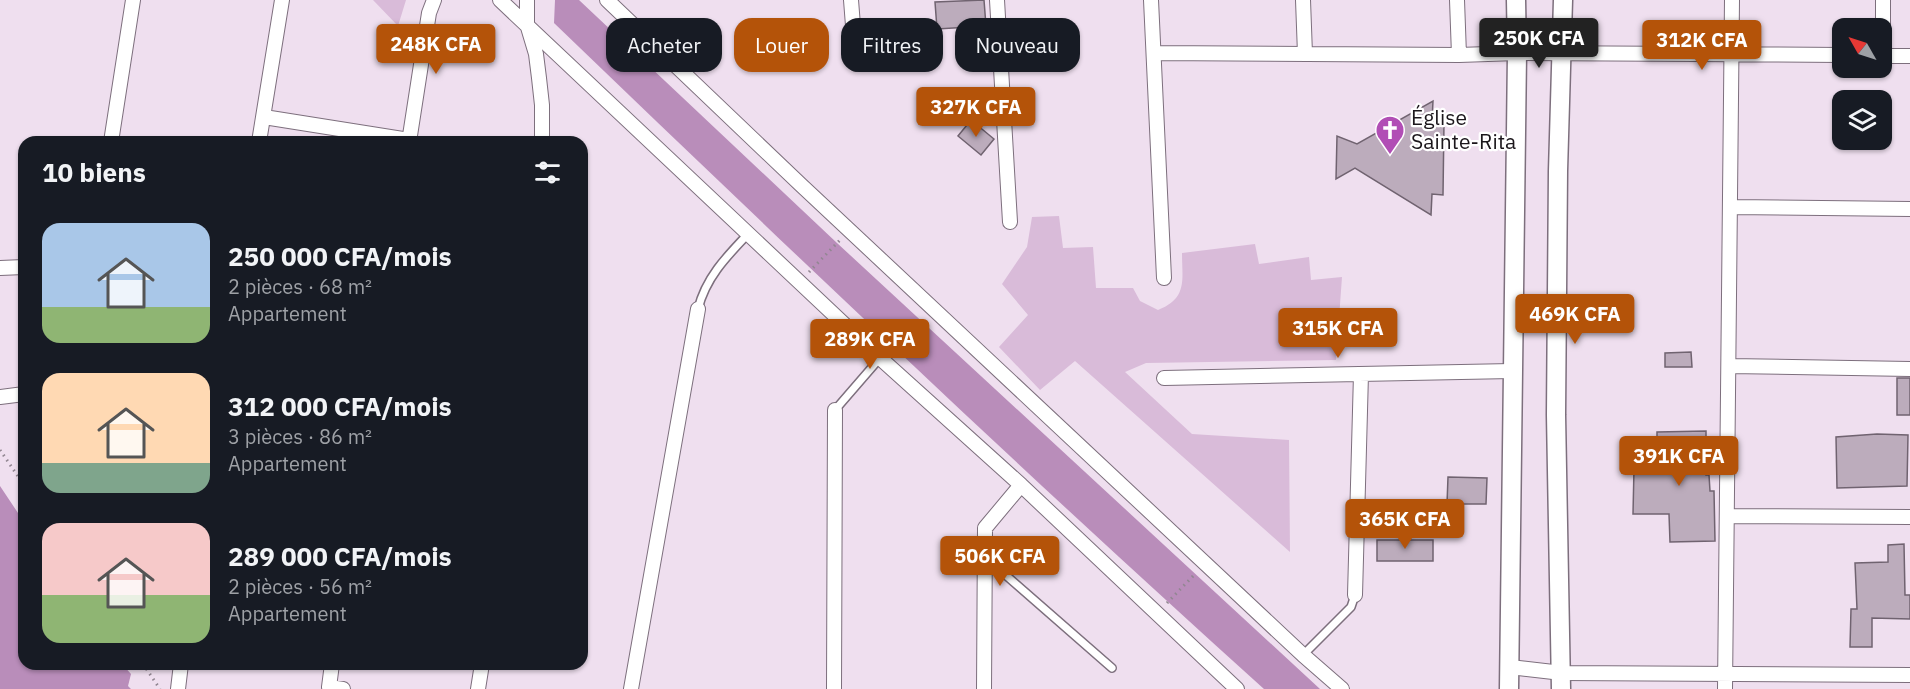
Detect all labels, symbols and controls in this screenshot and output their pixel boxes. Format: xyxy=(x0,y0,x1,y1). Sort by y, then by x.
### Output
chip: Acheter xyxy=(606,18,722,72)
chip: Louer xyxy=(734,18,829,72)
chip: Filtres xyxy=(841,18,943,72)
chip: Nouveau xyxy=(955,18,1080,72)
pin: 250K CFA xyxy=(1477,18,1601,69)
north arrow xyxy=(1832,18,1892,78)
map controls xyxy=(1832,18,1892,150)
pin: 312K CFA xyxy=(1640,20,1764,71)
pin: 248K CFA xyxy=(374,24,498,75)
text: 250K CFA xyxy=(1493,24,1585,51)
text: 312K CFA xyxy=(1656,26,1748,53)
text: 248K CFA xyxy=(390,30,482,57)
pin: 327K CFA xyxy=(914,87,1038,138)
button: layers xyxy=(1832,90,1892,150)
text: 327K CFA xyxy=(930,93,1022,120)
place label: Église Sainte-Rita xyxy=(1411,103,1516,155)
church icon: Église Sainte-Rita xyxy=(1374,114,1406,156)
text: 10 biens xyxy=(42,155,146,189)
icon: filters xyxy=(531,156,564,189)
text: 250 000 CFA/mois xyxy=(228,239,452,273)
icon: home xyxy=(90,247,162,319)
text: 2 pièces · 68 m² xyxy=(228,273,372,300)
pin: 469K CFA xyxy=(1513,294,1637,345)
text: Appartement xyxy=(228,300,347,327)
text: 469K CFA xyxy=(1529,300,1621,327)
pin: 315K CFA xyxy=(1276,308,1400,359)
text: 315K CFA xyxy=(1292,314,1384,341)
pin: 289K CFA xyxy=(808,319,932,370)
text: 289K CFA xyxy=(824,325,916,352)
text: 312 000 CFA/mois xyxy=(228,389,452,423)
icon: home xyxy=(90,397,162,469)
text: 3 pièces · 86 m² xyxy=(228,423,372,450)
pin: 391K CFA xyxy=(1617,436,1741,487)
text: 391K CFA xyxy=(1633,442,1725,469)
text: Appartement xyxy=(228,450,347,477)
pin: 365K CFA xyxy=(1343,499,1467,550)
text: 365K CFA xyxy=(1359,505,1451,532)
pin: 506K CFA xyxy=(938,536,1062,587)
text: 289 000 CFA/mois xyxy=(228,539,452,573)
text: 506K CFA xyxy=(954,542,1046,569)
icon: home xyxy=(90,547,162,619)
text: 2 pièces · 56 m² xyxy=(228,573,372,600)
text: Appartement xyxy=(228,600,347,627)

